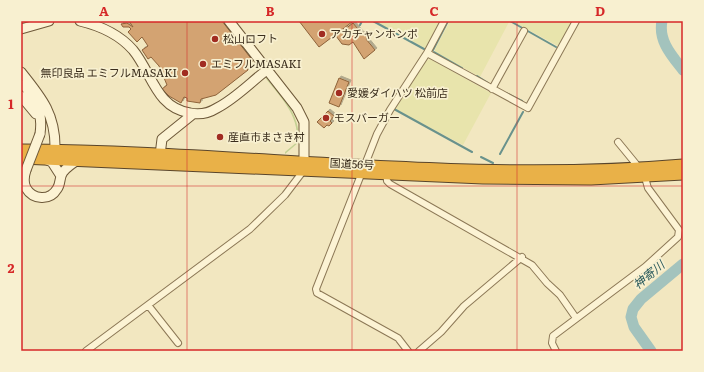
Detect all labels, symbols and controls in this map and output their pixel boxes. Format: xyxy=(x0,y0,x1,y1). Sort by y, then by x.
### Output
text: A xyxy=(99,1,109,20)
text: B xyxy=(266,1,275,20)
text: C xyxy=(429,1,439,20)
text: D xyxy=(595,1,605,20)
place label: アカチャンホンポ xyxy=(330,25,418,41)
marker: アカチャンホンポ xyxy=(317,29,327,39)
place label: 松山ロフト xyxy=(223,30,278,46)
marker: 松山ロフト xyxy=(210,34,220,44)
place label: エミフルMASAKI xyxy=(211,55,301,71)
marker: エミフルMASAKI xyxy=(198,59,208,69)
place label: 無印良品 エミフルMASAKI xyxy=(40,64,177,80)
marker: 無印良品 エミフルMASAKI xyxy=(180,68,190,78)
place label: 愛媛ダイハツ 松前店 xyxy=(347,84,448,100)
marker: 愛媛ダイハツ 松前店 xyxy=(334,88,344,98)
text: 1 xyxy=(8,94,14,113)
place label: モスバーガー xyxy=(334,109,400,125)
marker: モスバーガー xyxy=(321,113,331,123)
place label: 産直市まさき村 xyxy=(228,128,305,144)
marker: 産直市まさき村 xyxy=(215,132,225,142)
street label: 国道56号 xyxy=(329,154,375,172)
water label: 神寄川 xyxy=(629,254,669,293)
text: 2 xyxy=(8,258,15,277)

